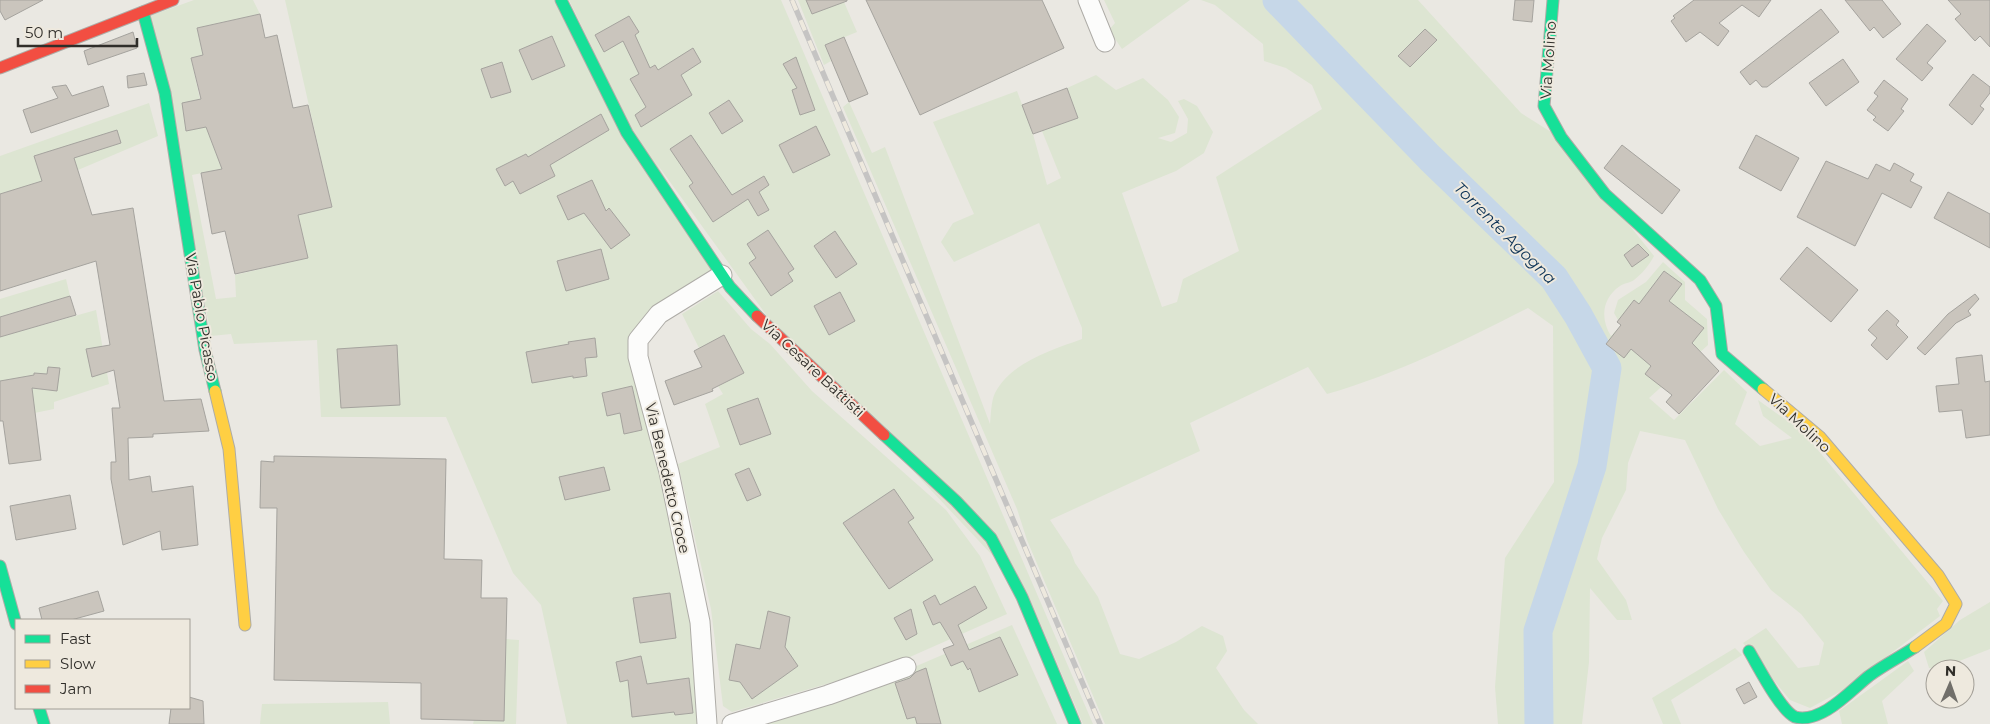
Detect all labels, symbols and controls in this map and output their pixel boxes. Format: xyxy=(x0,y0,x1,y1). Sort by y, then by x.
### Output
scale bar xyxy=(18,15,136,47)
street label: Via Molino xyxy=(1536,20,1560,100)
text: 50 m xyxy=(25,23,63,42)
water label: Torrente Agogna xyxy=(1450,178,1560,288)
street label: Via Pablo Picasso xyxy=(181,251,223,383)
street label: Via Cesare Battisti xyxy=(757,315,869,421)
street label: Via Molino xyxy=(1765,389,1835,457)
street label: Via Benedetto Croce xyxy=(641,401,695,555)
legend xyxy=(15,619,190,709)
text: Fast xyxy=(60,629,91,648)
text: Slow xyxy=(60,654,96,673)
north arrow xyxy=(1925,659,1975,709)
text: N xyxy=(1944,662,1956,680)
text: Jam xyxy=(59,679,92,698)

